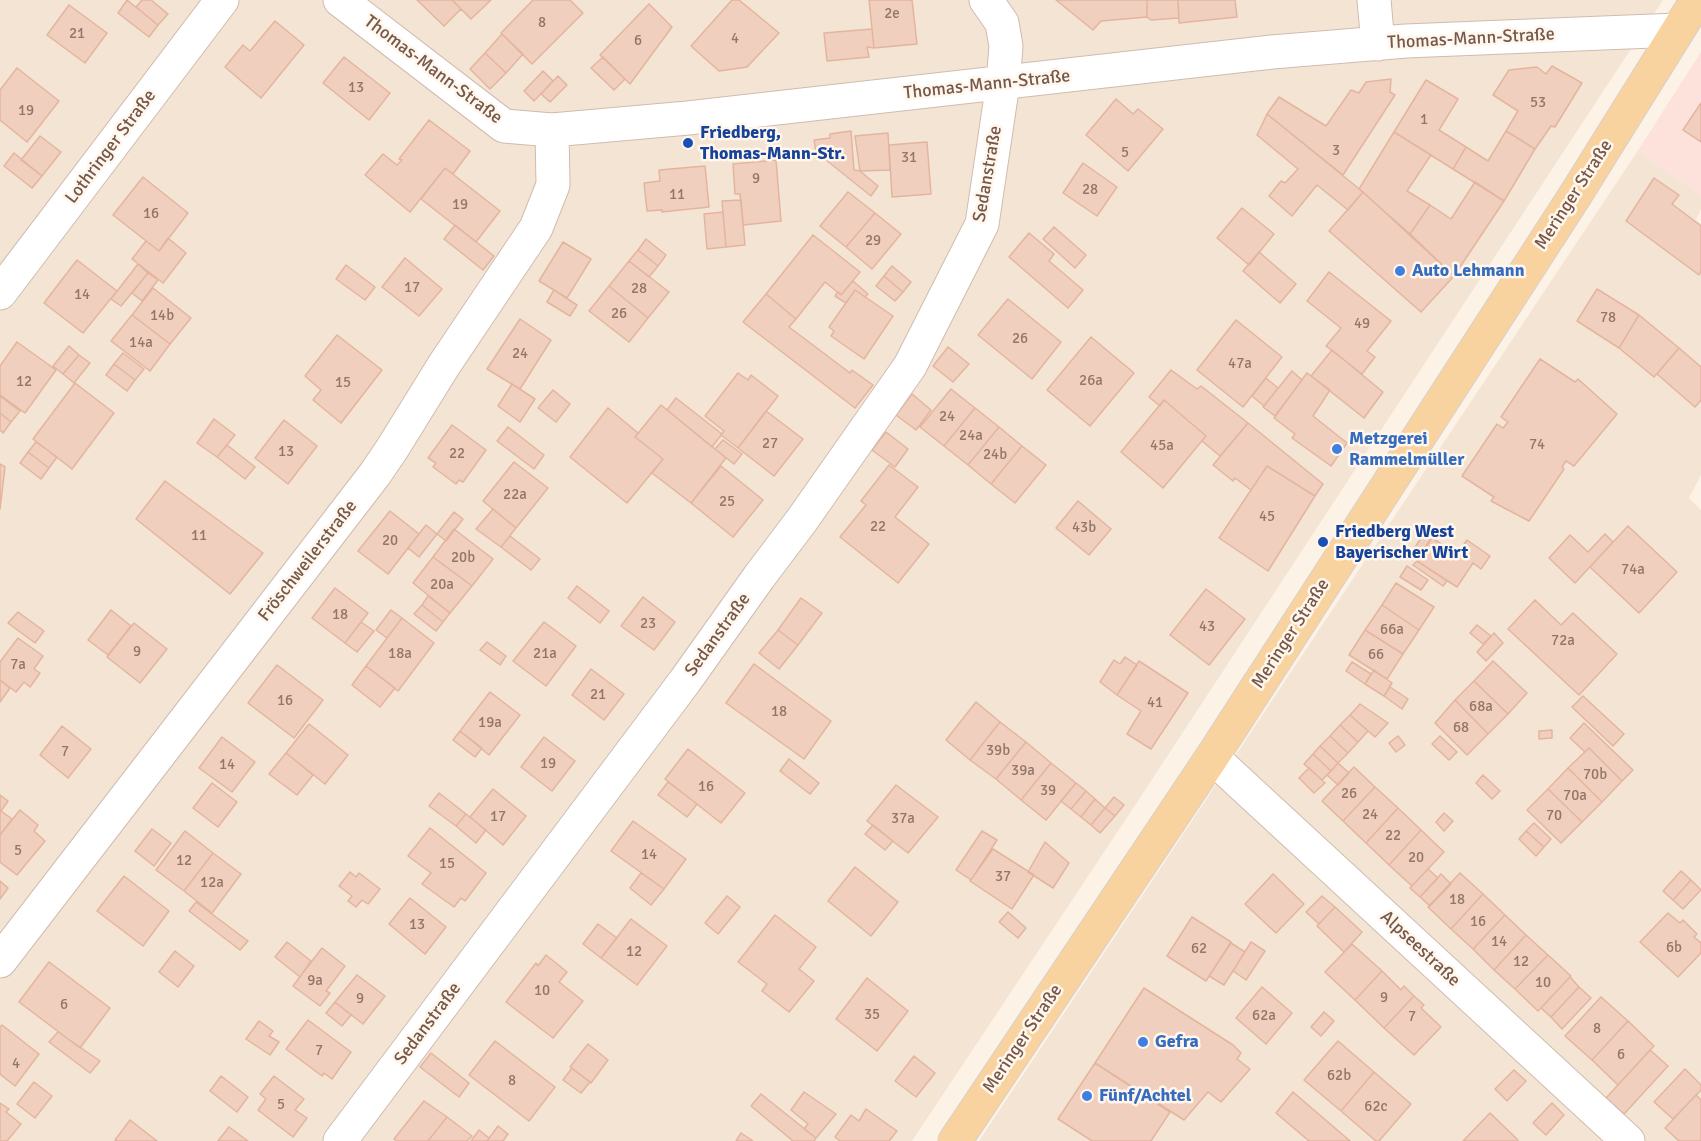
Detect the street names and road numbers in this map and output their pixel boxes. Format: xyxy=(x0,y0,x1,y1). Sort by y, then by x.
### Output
street label: Thomas-Mann-Straße xyxy=(360,11,506,129)
street label: Thomas-Mann-Straße xyxy=(1387,24,1555,54)
street label: Thomas-Mann-Straße xyxy=(903,66,1071,104)
street label: Lothringer Straße xyxy=(61,86,161,208)
street label: Sedanstraße xyxy=(969,124,1007,224)
street label: Meringer Straße xyxy=(1530,136,1618,254)
street label: Fröschweilerstraße xyxy=(254,496,362,626)
street label: Meringer Straße xyxy=(1247,575,1335,693)
street label: Sedanstraße xyxy=(681,589,755,681)
street label: Alpseestraße xyxy=(1375,906,1465,992)
street label: Sedanstraße xyxy=(390,979,466,1069)
street label: Meringer Straße xyxy=(979,981,1067,1097)

